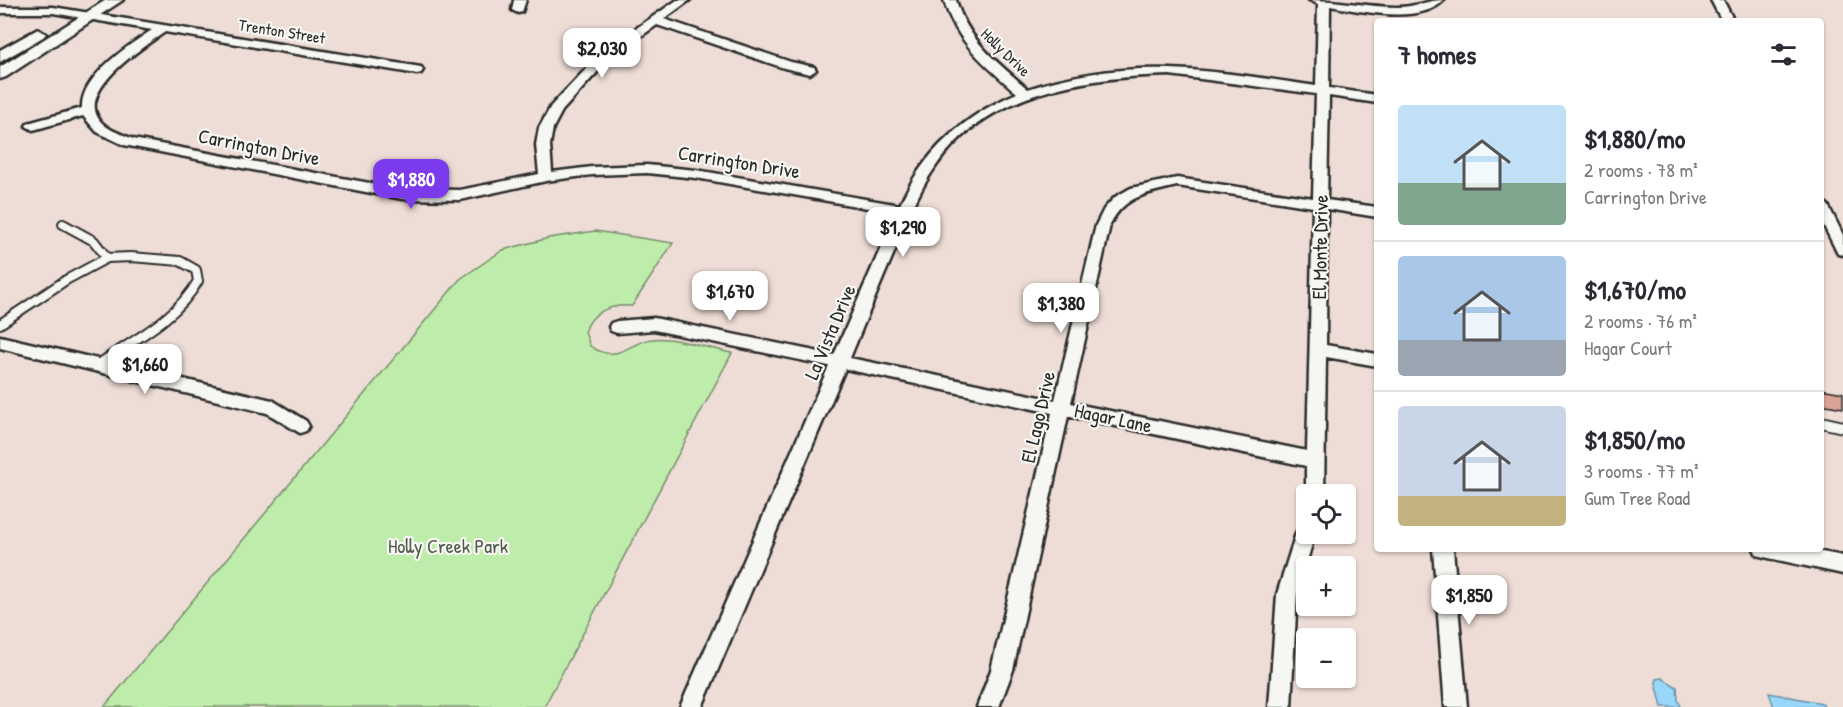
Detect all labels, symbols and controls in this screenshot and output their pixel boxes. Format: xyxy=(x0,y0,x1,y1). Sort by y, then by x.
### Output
street label: Trenton Street xyxy=(237,13,327,49)
street label: Holly Drive xyxy=(976,23,1036,82)
pin: $2,030 xyxy=(553,28,651,79)
text: $2,030 xyxy=(577,34,627,61)
text: 7 homes xyxy=(1398,37,1476,72)
icon: filters xyxy=(1767,38,1800,71)
text: $1,880/mo xyxy=(1584,121,1685,156)
street label: Carrington Drive xyxy=(196,122,322,171)
icon: home xyxy=(1446,129,1518,201)
street label: Carrington Drive xyxy=(676,139,802,184)
text: 2 rooms · 78 m² xyxy=(1584,156,1698,183)
pin: $1,880 xyxy=(362,159,460,210)
text: $1,880 xyxy=(387,165,435,192)
text: Carrington Drive xyxy=(1584,183,1707,210)
street label: El Monte Drive xyxy=(1305,194,1334,300)
pin: $1,290 xyxy=(854,207,952,258)
text: $1,290 xyxy=(879,213,927,240)
pin: $1,670 xyxy=(681,271,779,322)
text: $1,670/mo xyxy=(1584,272,1686,307)
text: $1,670 xyxy=(706,277,754,304)
street label: La Vista Drive xyxy=(798,280,862,383)
icon: home xyxy=(1446,280,1518,352)
pin: $1,380 xyxy=(1012,283,1110,334)
text: $1,380 xyxy=(1037,289,1085,316)
text: 2 rooms · 76 m² xyxy=(1584,307,1697,334)
text: Hagar Court xyxy=(1584,334,1672,361)
pin: $1,660 xyxy=(96,344,194,395)
text: $1,660 xyxy=(122,350,168,377)
street label: El Lago Drive xyxy=(1014,368,1061,465)
street label: Hagar Lane xyxy=(1072,396,1154,439)
text: $1,850/mo xyxy=(1584,422,1685,457)
icon: home xyxy=(1446,430,1518,502)
text: 3 rooms · 77 m² xyxy=(1584,457,1698,484)
map controls xyxy=(1296,484,1356,688)
button: locate xyxy=(1296,484,1356,544)
text: Gum Tree Road xyxy=(1584,484,1690,511)
park label: Holly Creek Park xyxy=(388,532,508,559)
button: + xyxy=(1296,556,1356,616)
pin: $1,850 xyxy=(1420,575,1518,626)
text: $1,850 xyxy=(1445,581,1493,608)
button: − xyxy=(1296,628,1356,688)

